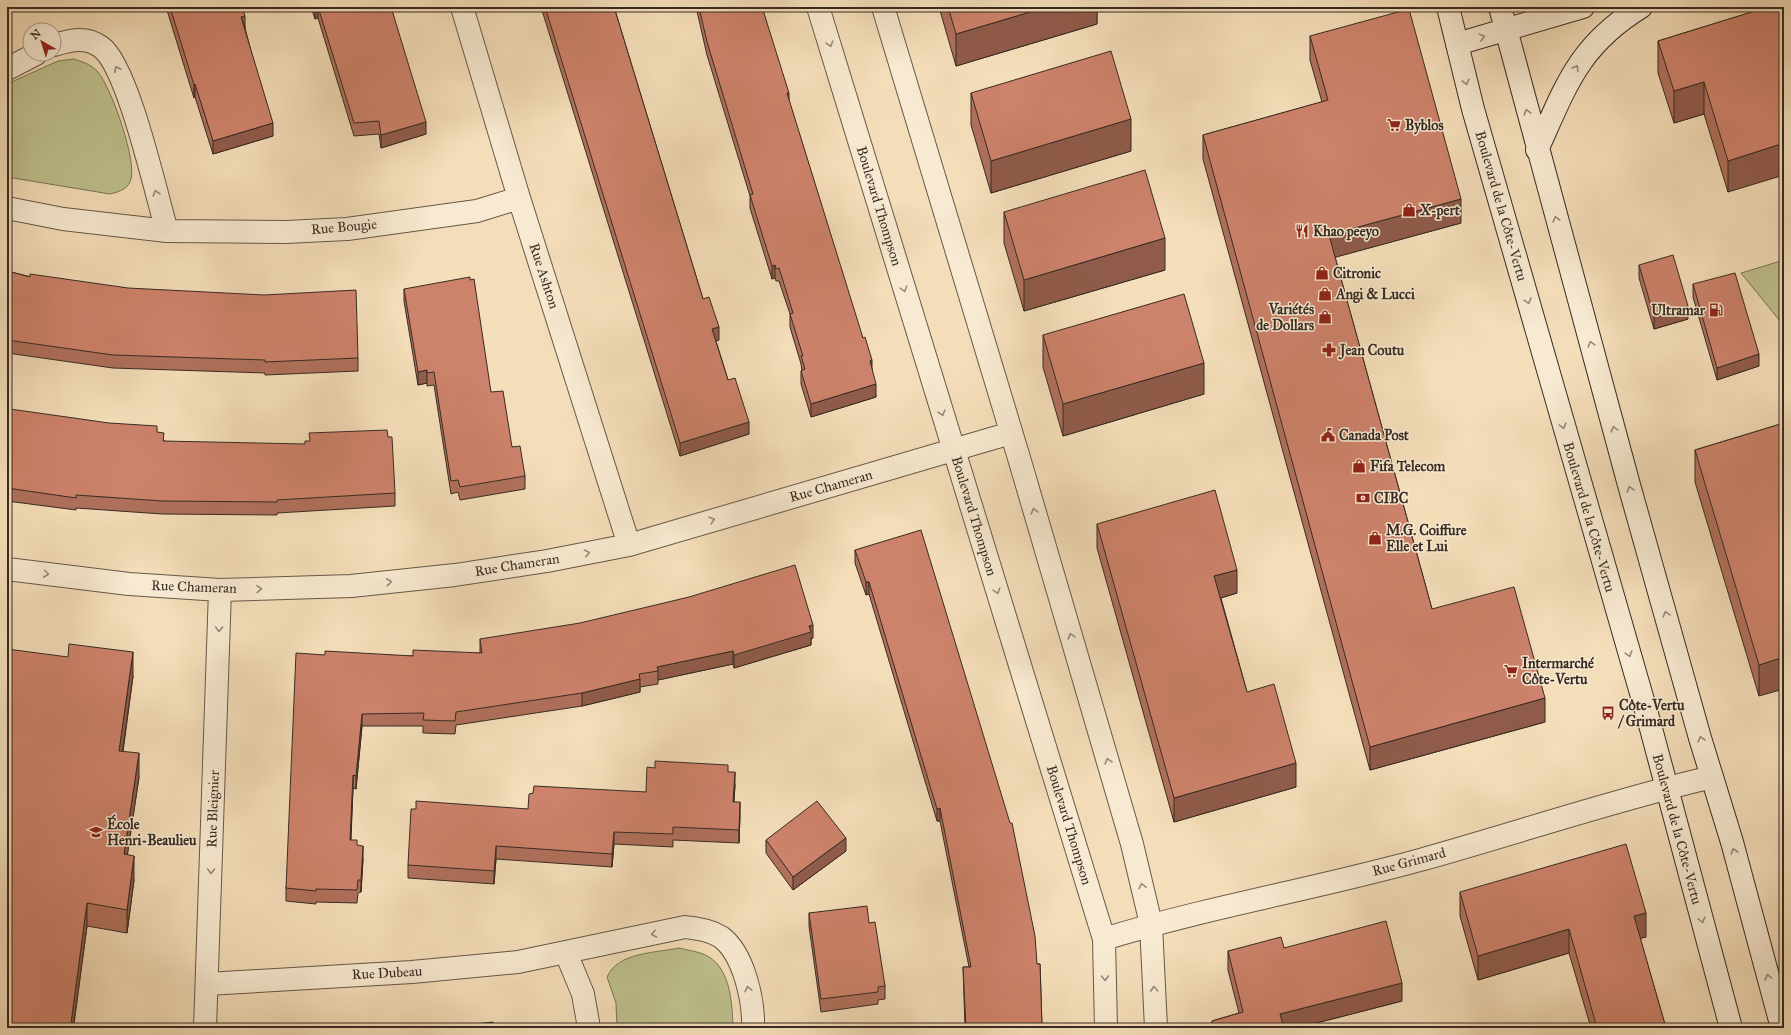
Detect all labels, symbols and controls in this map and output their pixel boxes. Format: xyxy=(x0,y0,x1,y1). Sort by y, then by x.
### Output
north arrow xyxy=(22,22,62,62)
text: N xyxy=(28,26,44,43)
one-way arrow xyxy=(1478,33,1485,42)
one-way arrow xyxy=(825,41,834,48)
one-way arrow xyxy=(1571,65,1578,72)
one-way arrow xyxy=(114,66,122,74)
one-way arrow xyxy=(1462,79,1470,85)
one-way arrow xyxy=(1524,109,1532,115)
supermarket icon: Byblos xyxy=(1386,117,1402,133)
place label: Byblos xyxy=(1405,117,1444,135)
street label: Boulevard de la Côte-Vertu xyxy=(1471,129,1531,283)
street label: Boulevard Thompson xyxy=(853,144,905,268)
one-way arrow xyxy=(152,190,161,197)
shop icon: X-pert xyxy=(1401,202,1417,218)
place label: X-pert xyxy=(1419,202,1460,220)
street label: Rue Bougie xyxy=(310,216,378,238)
one-way arrow xyxy=(1552,216,1561,223)
restaurant icon: Khao peeyo xyxy=(1294,223,1310,239)
place label: Khao peeyo xyxy=(1313,223,1379,241)
street label: Rue Ashton xyxy=(525,241,563,311)
shop icon: Citronic xyxy=(1314,265,1330,281)
place label: Citronic xyxy=(1333,265,1381,282)
one-way arrow xyxy=(900,285,908,292)
shop icon: Angi & Lucci xyxy=(1317,286,1333,302)
place label: Angi & Lucci xyxy=(1335,286,1415,304)
one-way arrow xyxy=(1523,298,1532,305)
place label: Variétés de Dollars xyxy=(1256,301,1314,334)
place label: Ultramar xyxy=(1651,302,1706,319)
fuel station icon: Ultramar xyxy=(1708,302,1724,318)
shop icon: Variétés de Dollars xyxy=(1317,309,1333,325)
one-way arrow xyxy=(1587,341,1596,348)
pharmacy icon: Jean Coutu xyxy=(1321,342,1337,358)
place label: Jean Coutu xyxy=(1338,342,1405,360)
one-way arrow xyxy=(937,410,946,417)
one-way arrow xyxy=(1559,423,1567,430)
one-way arrow xyxy=(1611,426,1619,432)
public building icon: Canada Post xyxy=(1320,427,1336,443)
place label: Canada Post xyxy=(1339,427,1409,444)
street label: Boulevard de la Côte-Vertu xyxy=(1559,440,1619,594)
street label: Boulevard Thompson xyxy=(948,454,1000,578)
shop icon: Fifa Telecom xyxy=(1351,458,1367,474)
place label: Fifa Telecom xyxy=(1370,458,1446,475)
street label: Rue Chameran xyxy=(788,466,875,506)
one-way arrow xyxy=(1627,486,1635,492)
bank icon: CIBC xyxy=(1355,490,1371,506)
place label: CIBC xyxy=(1374,490,1408,507)
one-way arrow xyxy=(1031,508,1039,515)
one-way arrow xyxy=(709,517,716,525)
place label: M.G. Coiffure Elle et Lui xyxy=(1386,522,1467,555)
shop icon: M.G. Coiffure Elle et Lui xyxy=(1367,530,1383,546)
street label: Rue Chameran xyxy=(473,550,561,580)
one-way arrow xyxy=(583,550,590,558)
one-way arrow xyxy=(43,569,49,578)
street label: Rue Chameran xyxy=(151,577,237,597)
one-way arrow xyxy=(386,578,392,587)
one-way arrow xyxy=(256,585,262,593)
one-way arrow xyxy=(992,588,1001,595)
one-way arrow xyxy=(1662,611,1671,618)
one-way arrow xyxy=(214,626,223,632)
one-way arrow xyxy=(1067,633,1076,640)
one-way arrow xyxy=(1624,650,1633,657)
place label: Intermarché Côte-Vertu xyxy=(1522,655,1595,688)
supermarket icon: Intermarché Côte-Vertu xyxy=(1503,663,1519,679)
place label: Côte-Vertu / Grimard xyxy=(1617,697,1685,730)
bus stop icon: Côte-Vertu / Grimard xyxy=(1600,705,1616,721)
one-way arrow xyxy=(1697,736,1706,743)
street label: Boulevard de la Côte-Vertu xyxy=(1649,752,1705,907)
one-way arrow xyxy=(1104,758,1113,765)
street label: Boulevard Thompson xyxy=(1043,763,1095,887)
street label: Rue Bleignier xyxy=(203,769,223,848)
place label: École Henri-Beaulieu xyxy=(107,814,197,849)
school or university icon: École Henri-Beaulieu xyxy=(88,824,104,840)
street label: Rue Grimard xyxy=(1370,844,1448,880)
one-way arrow xyxy=(1730,848,1739,855)
one-way arrow xyxy=(207,868,215,874)
one-way arrow xyxy=(1138,883,1146,889)
one-way arrow xyxy=(1697,917,1705,923)
one-way arrow xyxy=(650,929,657,938)
street label: Rue Dubeau xyxy=(351,963,423,983)
one-way arrow xyxy=(1764,974,1773,981)
one-way arrow xyxy=(1101,975,1109,981)
one-way arrow xyxy=(745,986,753,993)
one-way arrow xyxy=(1149,986,1158,992)

